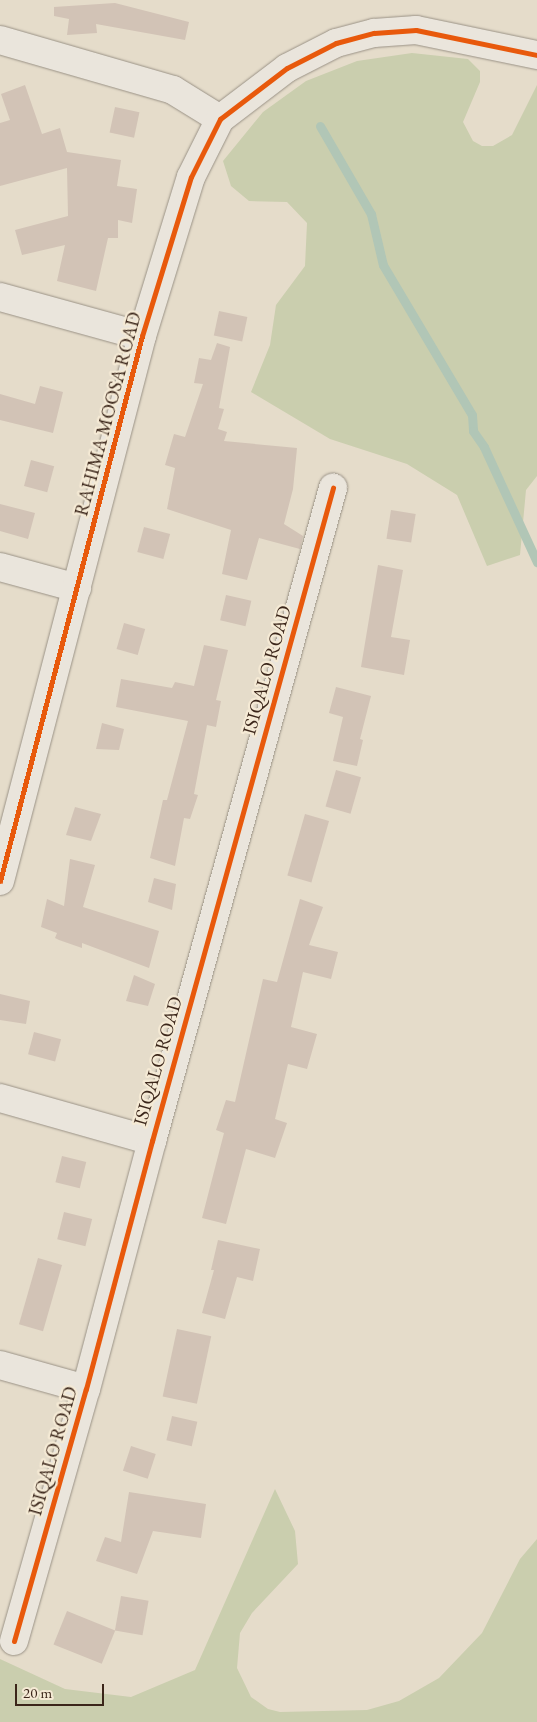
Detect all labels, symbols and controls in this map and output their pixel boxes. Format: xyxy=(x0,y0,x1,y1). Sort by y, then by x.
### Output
street label: RAHIMA MOOSA ROAD xyxy=(70,310,146,518)
street label: ISIQALO ROAD xyxy=(238,603,296,737)
street label: ISIQALO ROAD xyxy=(129,994,187,1128)
street label: ISIQALO ROAD xyxy=(24,1384,82,1518)
scale bar xyxy=(18,1674,106,1706)
text: 20 m xyxy=(23,1683,52,1702)

